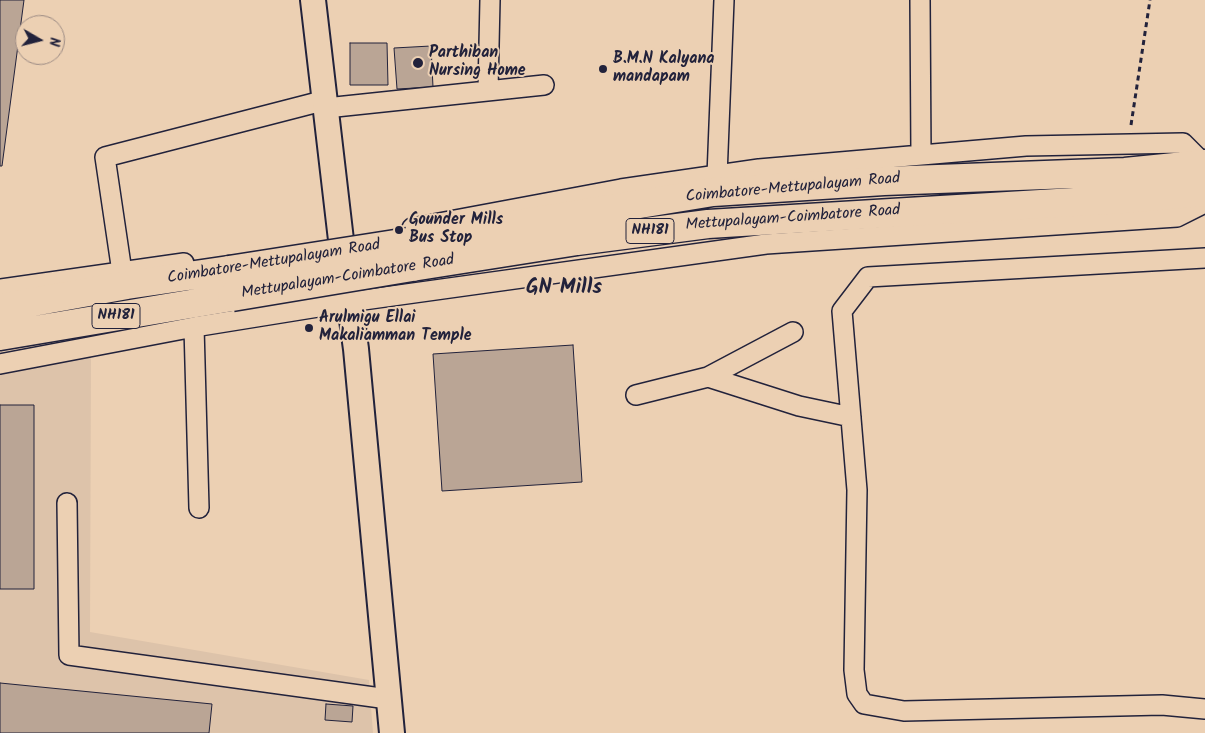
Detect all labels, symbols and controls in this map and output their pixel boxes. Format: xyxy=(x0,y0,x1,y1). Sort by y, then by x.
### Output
north arrow xyxy=(15,15,65,65)
text: N xyxy=(42,36,65,48)
place label: Parthiban Nursing Home xyxy=(429,44,526,82)
place label: B.M.N Kalyana mandapam xyxy=(613,50,714,88)
marker: Parthiban Nursing Home xyxy=(411,56,425,70)
marker: B.M.N Kalyana mandapam xyxy=(597,63,609,75)
street label: Coimbatore-Mettupalayam Road xyxy=(685,170,901,208)
street label: Mettupalayam-Coimbatore Road xyxy=(685,202,901,236)
place label: Gounder Mills Bus Stop xyxy=(409,211,503,249)
road number: NH181 xyxy=(626,218,674,244)
marker: Gounder Mills Bus Stop xyxy=(393,224,405,236)
street label: Coimbatore-Mettupalayam Road xyxy=(166,237,382,289)
street label: Mettupalayam-Coimbatore Road xyxy=(240,252,456,304)
district label: GN Mills xyxy=(526,276,602,302)
road number: NH181 xyxy=(92,304,140,328)
place label: Arulmigu Ellai Makaliamman Temple xyxy=(319,309,472,347)
marker: Arulmigu Ellai Makaliamman Temple xyxy=(303,322,315,334)

